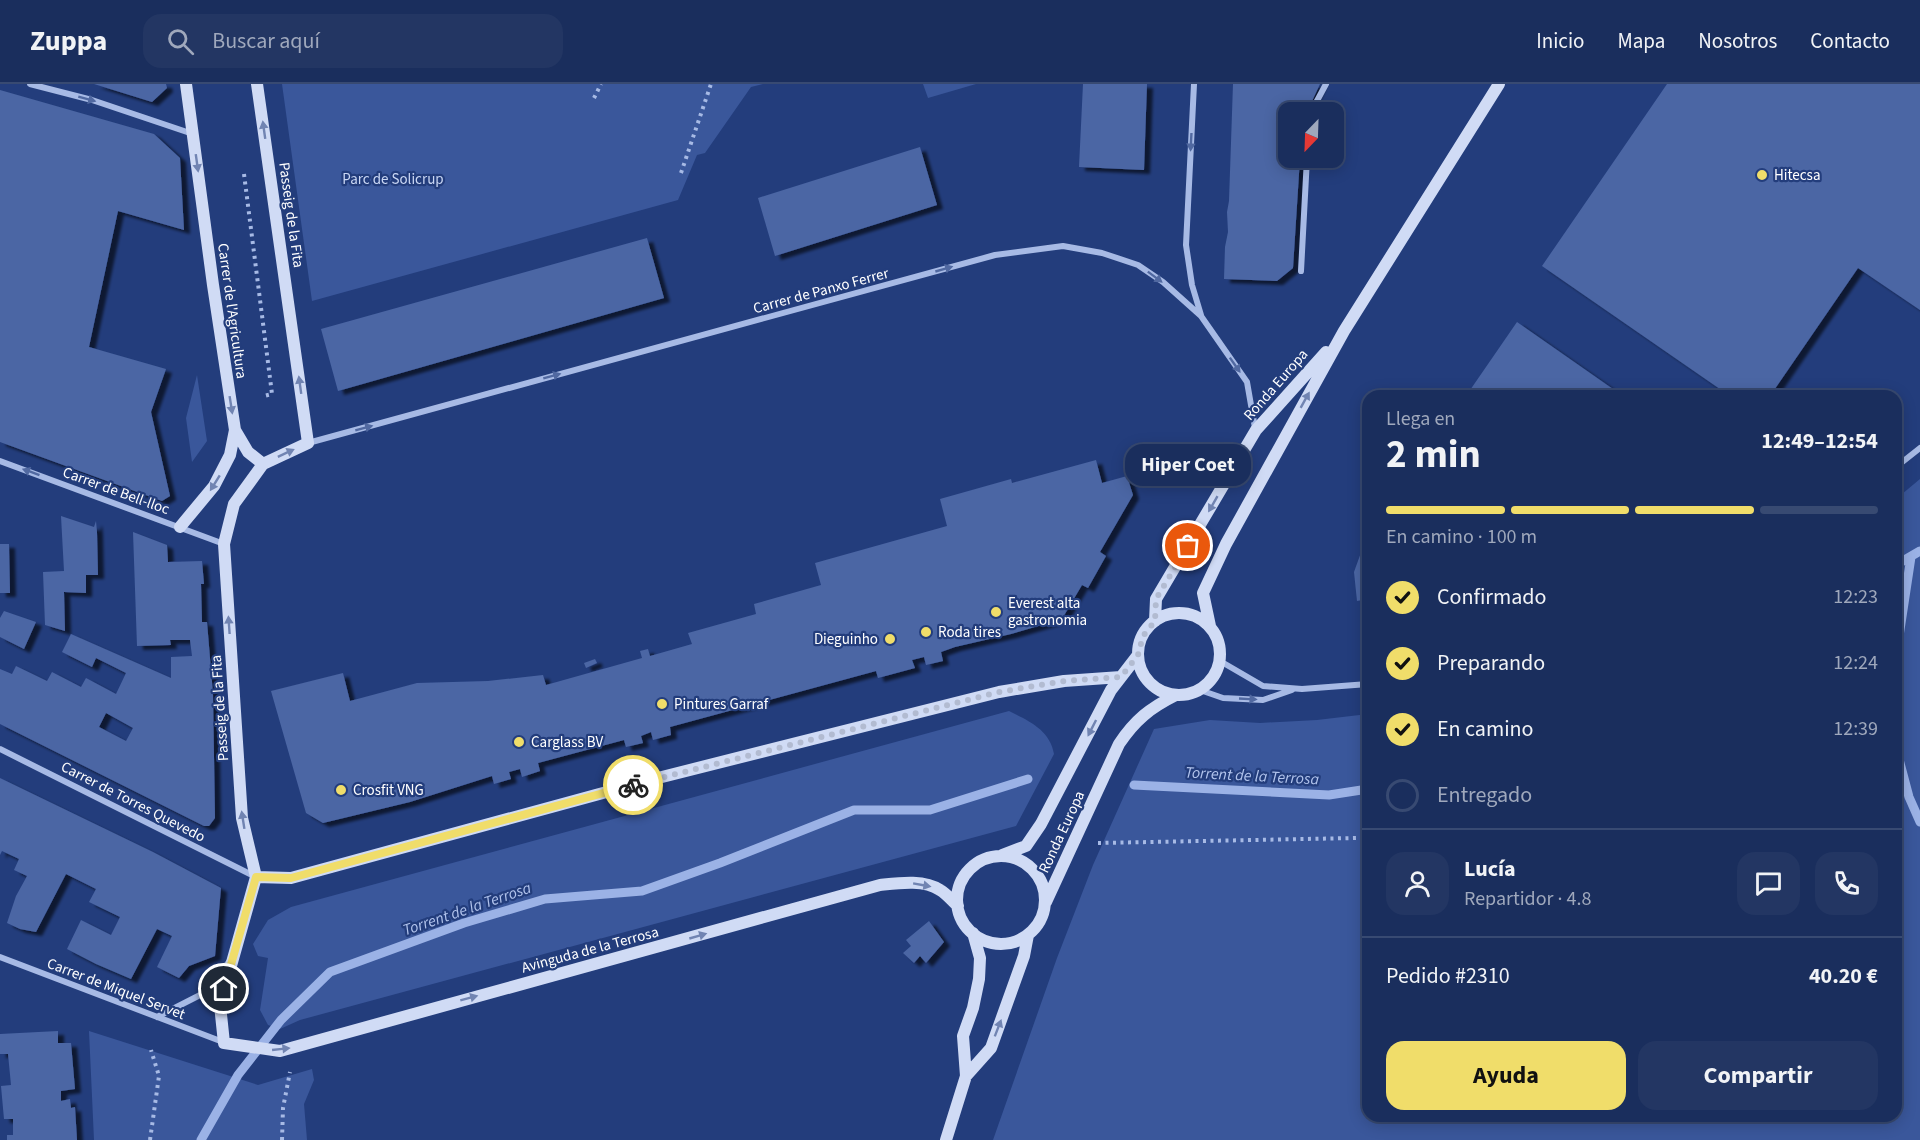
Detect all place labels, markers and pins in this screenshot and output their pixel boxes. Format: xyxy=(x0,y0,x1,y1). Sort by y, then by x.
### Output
place label: Hitecsa xyxy=(1774,165,1820,186)
marker: Hitecsa xyxy=(1755,168,1769,182)
callout: Hiper Coet xyxy=(1125,444,1251,486)
pin xyxy=(1162,520,1213,571)
place label: Everest alta gastronomia xyxy=(1008,593,1087,631)
marker: Everest alta gastronomia xyxy=(989,605,1003,619)
place label: Roda tires xyxy=(938,622,1001,643)
marker: Roda tires xyxy=(919,625,933,639)
place label: Dieguinho xyxy=(814,629,878,650)
marker: Dieguinho xyxy=(883,632,897,646)
place label: Pintures Garraf xyxy=(674,694,769,715)
marker: Pintures Garraf xyxy=(655,697,669,711)
place label: Carglass BV xyxy=(531,732,603,753)
marker: Carglass BV xyxy=(512,735,526,749)
place label: Crosfit VNG xyxy=(353,780,424,801)
marker: Crosfit VNG xyxy=(334,783,348,797)
pin xyxy=(198,963,249,1014)

